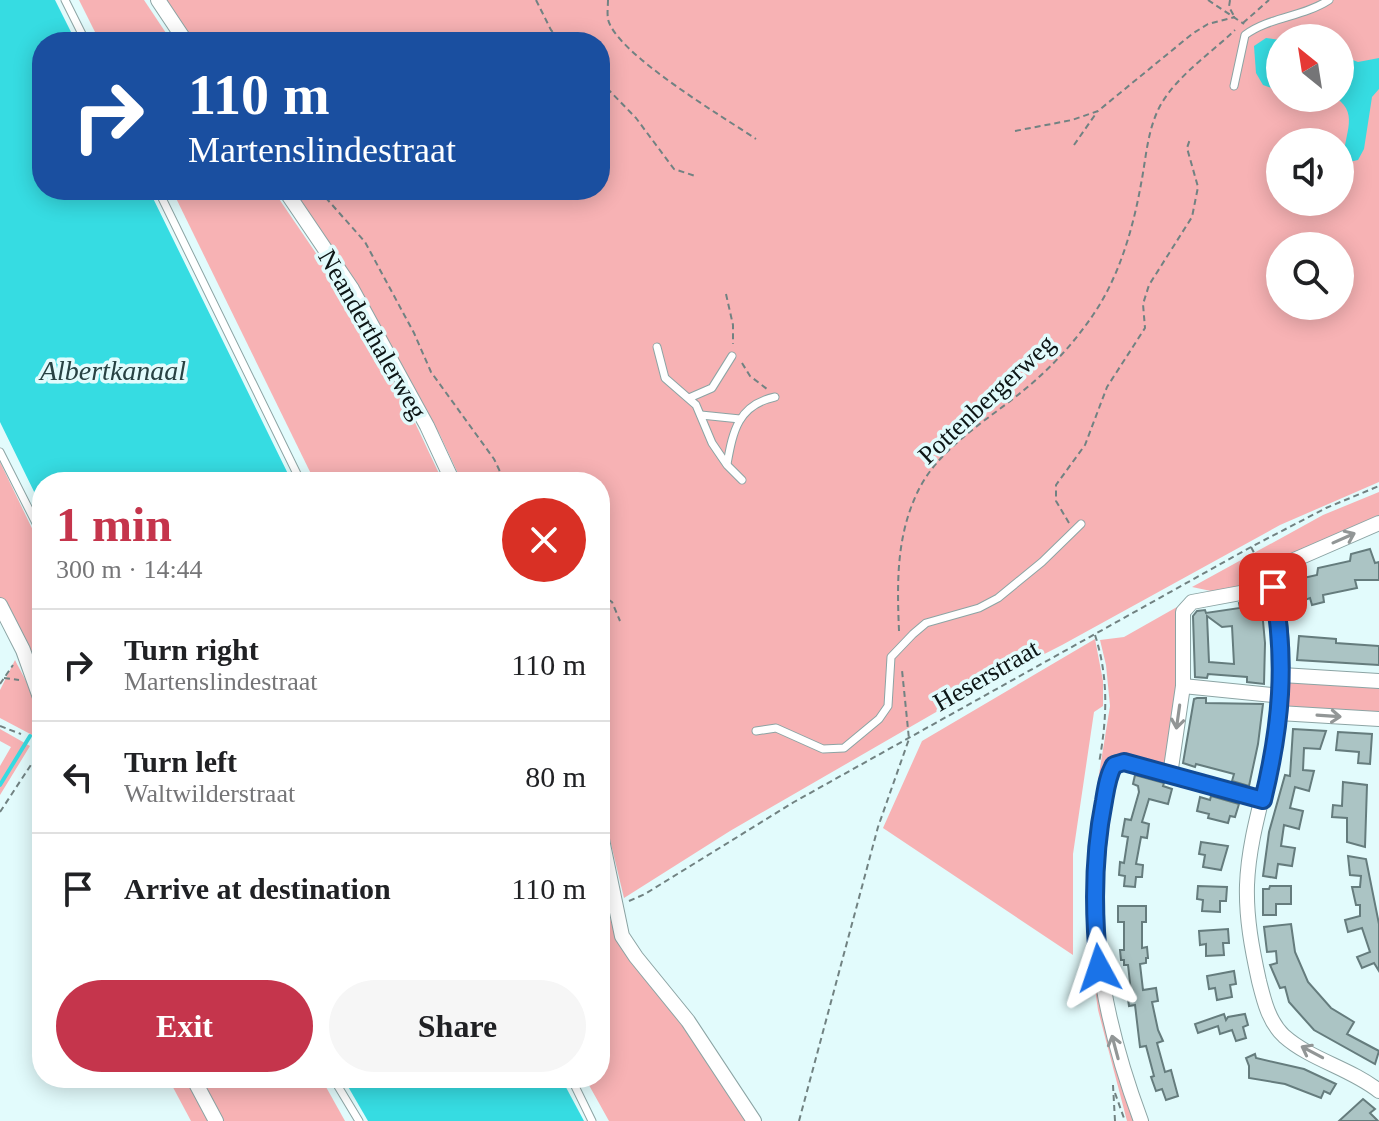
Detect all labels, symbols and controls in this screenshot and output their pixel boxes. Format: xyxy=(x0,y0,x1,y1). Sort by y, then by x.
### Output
north arrow xyxy=(1266,24,1354,112)
map controls xyxy=(1266,24,1354,320)
icon: right xyxy=(56,64,160,168)
text: 110 m xyxy=(188,64,330,126)
button: sound xyxy=(1266,128,1354,216)
text: Martenslindestraat xyxy=(188,130,456,170)
button: search xyxy=(1266,232,1354,320)
street label: Neanderthalerweg xyxy=(312,244,433,424)
street label: Pottenbergerweg xyxy=(912,329,1060,470)
water label: Albertkanaal xyxy=(38,355,186,386)
text: 1 min xyxy=(56,498,172,551)
button: close xyxy=(502,498,586,582)
one-way arrow xyxy=(1331,530,1355,545)
pin xyxy=(1239,553,1307,621)
text: 300 m · 14:44 xyxy=(56,555,203,584)
icon: arrive xyxy=(1251,565,1295,609)
text: Turn right xyxy=(124,633,259,666)
street label: Heserstraat xyxy=(928,633,1045,717)
icon: right xyxy=(56,643,100,687)
text: 110 m xyxy=(511,648,586,681)
text: Martenslindestraat xyxy=(124,667,318,696)
one-way arrow xyxy=(1170,704,1185,729)
one-way arrow xyxy=(1315,709,1342,724)
text: Turn left xyxy=(124,745,237,778)
icon: left xyxy=(56,755,100,799)
text: 80 m xyxy=(525,760,586,793)
text: Waltwilderstraat xyxy=(124,779,295,808)
icon: arrive xyxy=(56,867,100,911)
text: Arrive at destination xyxy=(124,872,391,905)
text: 110 m xyxy=(511,872,586,905)
position arrow xyxy=(1057,926,1141,1010)
button: Exit xyxy=(56,980,313,1072)
button: Share xyxy=(329,980,586,1072)
one-way arrow xyxy=(1107,1035,1122,1061)
one-way arrow xyxy=(1300,1044,1324,1060)

